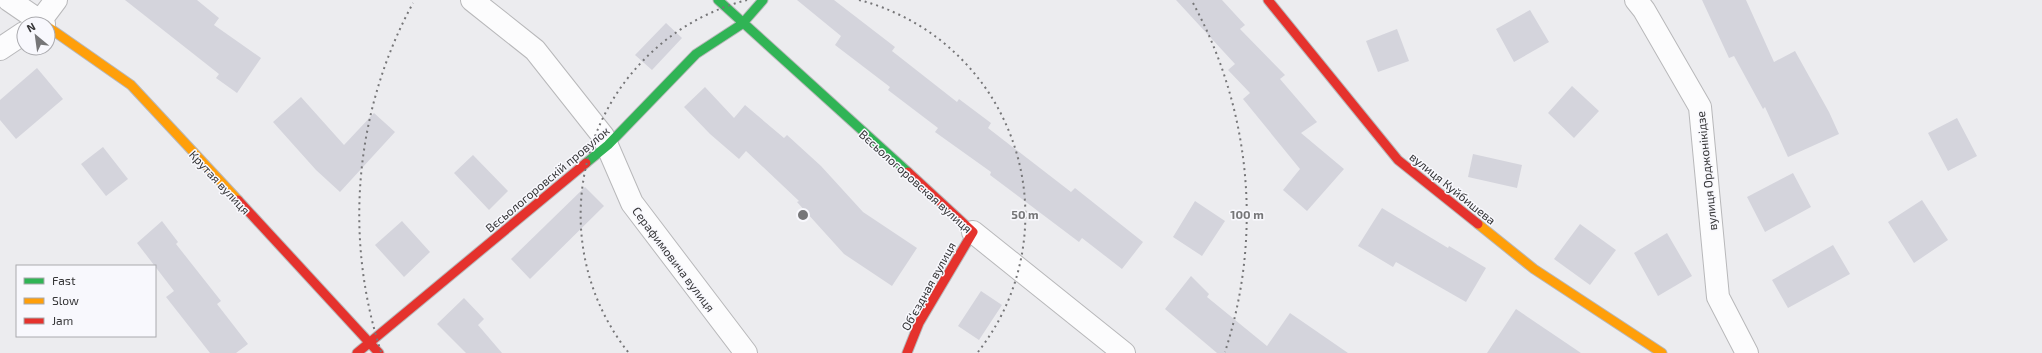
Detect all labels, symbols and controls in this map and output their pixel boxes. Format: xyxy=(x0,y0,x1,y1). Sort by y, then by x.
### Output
north arrow xyxy=(16,16,56,56)
text: N xyxy=(24,19,38,34)
street label: вулиця Орджонікідзе xyxy=(1693,111,1720,231)
street label: Вєсьологоровскій провулок xyxy=(482,123,613,236)
street label: Вєсьологоровская вулиця xyxy=(856,127,975,236)
street label: Крутая вулиця xyxy=(186,147,253,218)
street label: вулиця Куйбишева xyxy=(1407,149,1499,228)
street label: Серафимовича вулиця xyxy=(629,204,718,315)
text: 50 m xyxy=(1011,207,1039,221)
text: 100 m xyxy=(1230,207,1264,221)
centre of rings xyxy=(796,208,810,222)
street label: Об'єздная вулиця xyxy=(898,239,959,333)
legend xyxy=(16,265,156,337)
text: Fast xyxy=(52,273,76,287)
text: Slow xyxy=(52,293,79,307)
text: Jam xyxy=(52,313,73,327)

